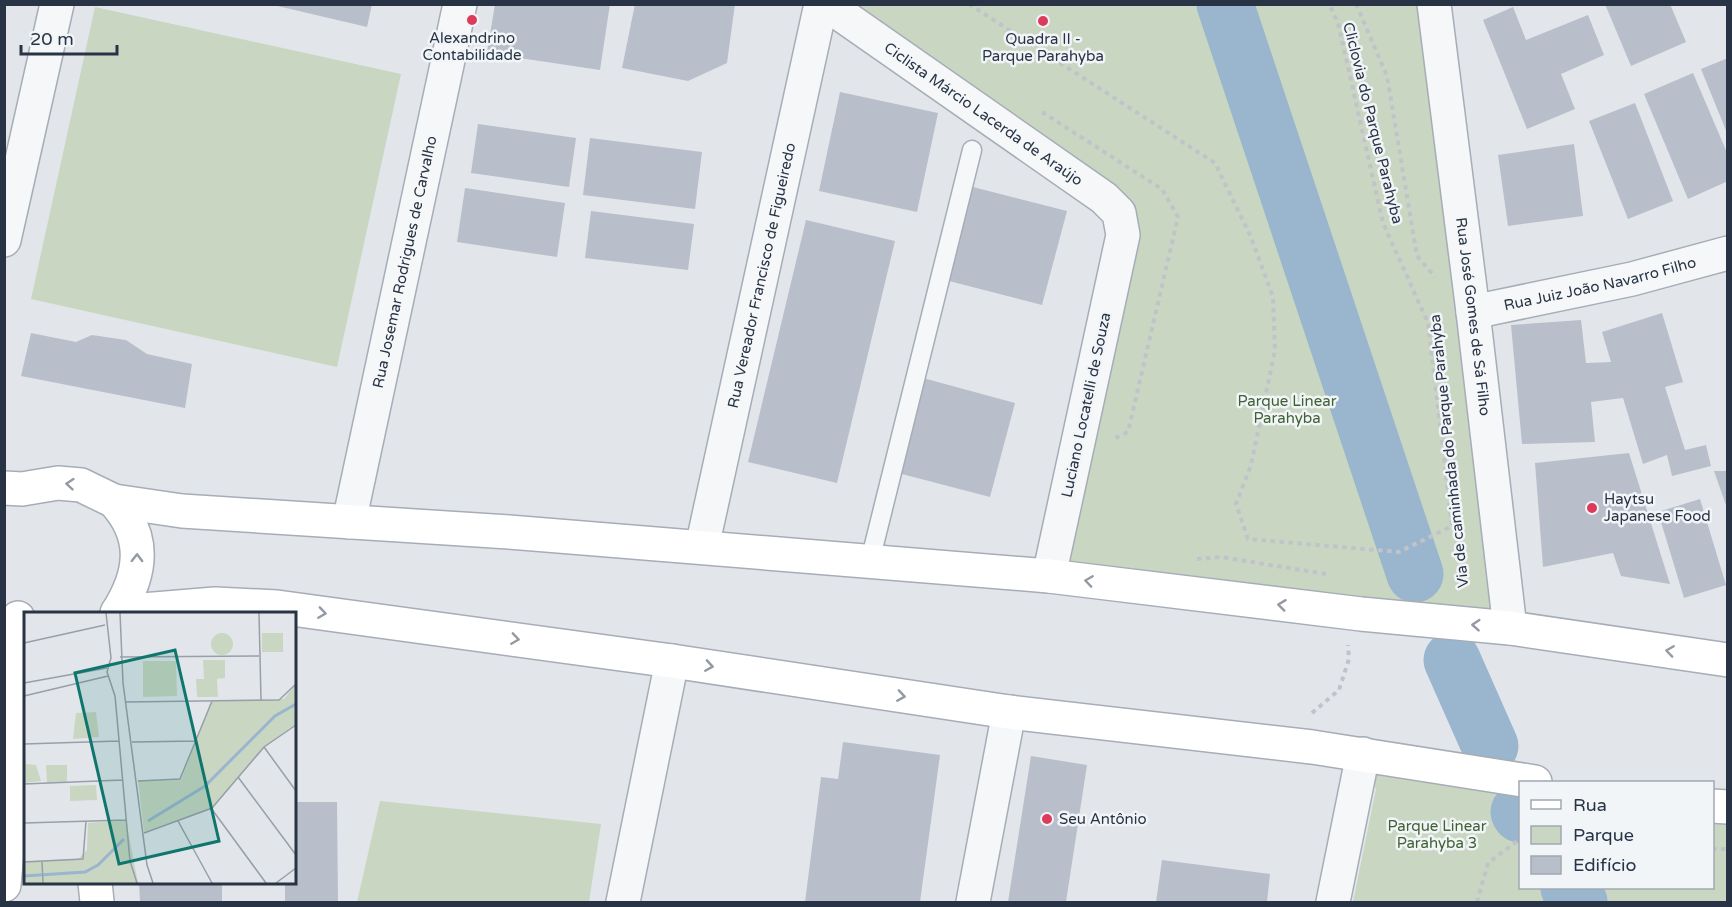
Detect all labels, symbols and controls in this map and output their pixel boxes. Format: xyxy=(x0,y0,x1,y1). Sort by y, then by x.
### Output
marker: Alexandrino Contabilidade xyxy=(465,13,479,27)
marker: Quadra II - Parque Parahyba xyxy=(1036,14,1050,28)
scale bar xyxy=(21,18,117,56)
street label: Cliclovia do Parque Parahyba xyxy=(1339,20,1407,226)
text: 20 m xyxy=(30,28,74,50)
place label: Alexandrino Contabilidade xyxy=(423,29,521,64)
place label: Quadra II - Parque Parahyba xyxy=(982,30,1104,65)
street label: Ciclista Márcio Lacerda de Araújo xyxy=(881,38,1086,189)
street label: Rua Josemar Rodrigues de Carvalho xyxy=(369,134,441,390)
street label: Rua Vereador Francisco de Figueiredo xyxy=(724,141,799,410)
street label: Rua José Gomes de Sá Filho xyxy=(1452,216,1494,417)
street label: Rua Juiz João Navarro Filho xyxy=(1502,253,1698,314)
street label: Luciano Locatelli de Souza xyxy=(1058,311,1114,499)
street label: Via de caminhada do Parque Parahyba xyxy=(1426,313,1472,589)
park label: Parque Linear Parahyba xyxy=(1238,392,1337,427)
one-way arrow xyxy=(65,478,74,491)
place label: Haytsu Japanese Food xyxy=(1604,490,1711,525)
marker: Haytsu Japanese Food xyxy=(1585,501,1599,515)
one-way arrow xyxy=(130,554,143,563)
one-way arrow xyxy=(1084,576,1094,588)
one-way arrow xyxy=(1278,599,1287,612)
one-way arrow xyxy=(318,606,327,619)
inset map xyxy=(24,612,296,883)
one-way arrow xyxy=(1472,619,1481,632)
one-way arrow xyxy=(511,633,520,645)
one-way arrow xyxy=(1665,646,1674,658)
one-way arrow xyxy=(704,660,713,672)
one-way arrow xyxy=(897,689,906,701)
legend xyxy=(1519,781,1714,889)
text: Rua xyxy=(1573,794,1607,816)
place label: Seu Antônio xyxy=(1059,810,1147,828)
marker: Seu Antônio xyxy=(1040,812,1054,826)
park label: Parque Linear Parahyba 3 xyxy=(1388,817,1487,852)
text: Parque xyxy=(1573,824,1634,846)
text: Edifício xyxy=(1573,854,1637,876)

